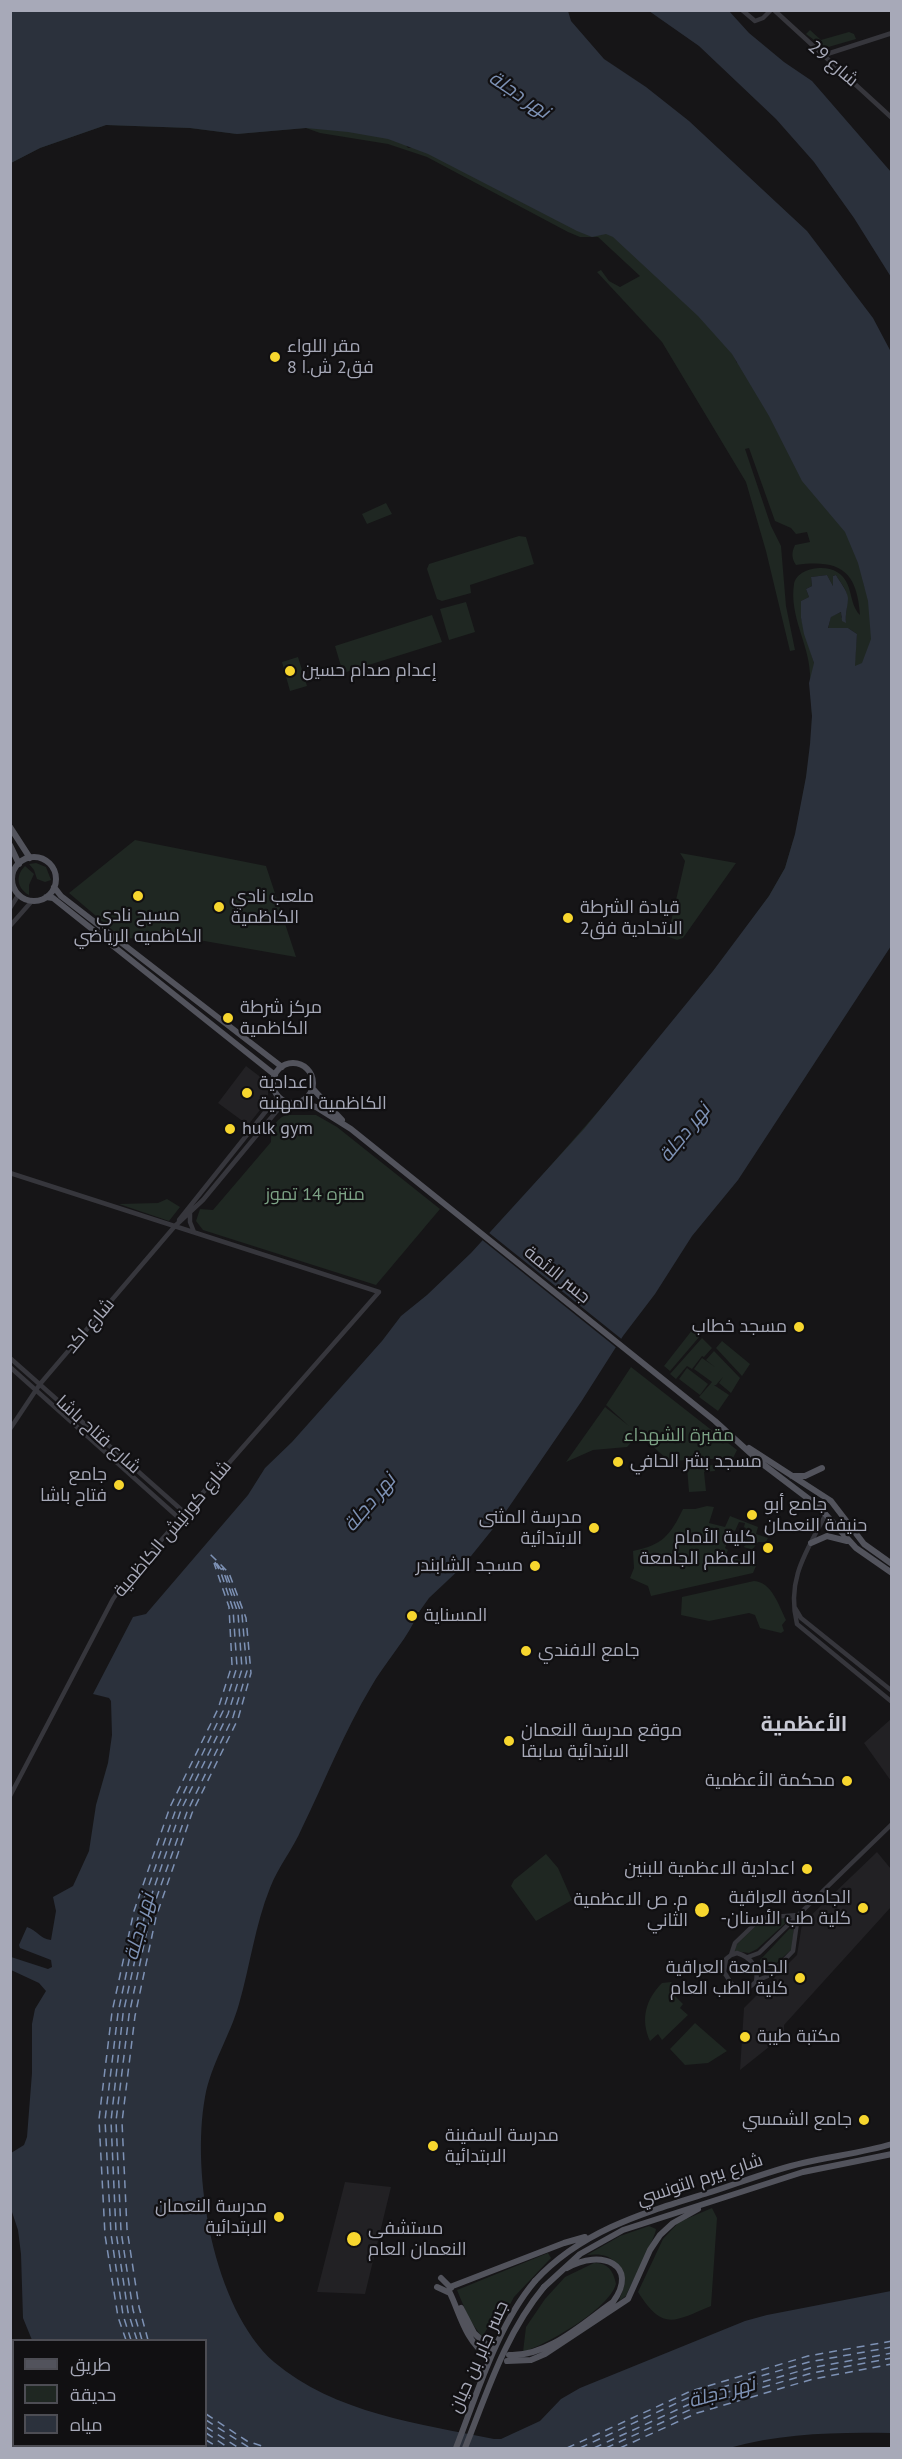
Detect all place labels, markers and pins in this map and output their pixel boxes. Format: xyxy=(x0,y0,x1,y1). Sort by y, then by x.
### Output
place label: مقر اللواء 8 فق2 ش.ا xyxy=(287,336,374,378)
marker: مقر اللواء 8 فق2 ش.ا xyxy=(268,350,282,364)
place label: إعدام صدام حسين xyxy=(302,660,437,682)
marker: إعدام صدام حسين xyxy=(283,664,297,678)
place label: ملعب نادي الكاظمية xyxy=(231,886,314,928)
marker: مسبح نادي الكاظميه الرياضي xyxy=(131,889,145,903)
place label: قيادة الشرطة الاتحادية فق2 xyxy=(580,897,683,940)
marker: ملعب نادي الكاظمية xyxy=(212,900,226,914)
place label: مسبح نادي الكاظميه الرياضي xyxy=(74,905,202,948)
marker: قيادة الشرطة الاتحادية فق2 xyxy=(561,911,575,925)
place label: مركز شرطة الكاظمية xyxy=(240,997,322,1040)
marker: مركز شرطة الكاظمية xyxy=(221,1011,235,1025)
place label: اعدادية الكاظمية المهنية xyxy=(259,1072,387,1114)
marker: اعدادية الكاظمية المهنية xyxy=(240,1086,254,1100)
place label: hulk gym xyxy=(242,1118,313,1140)
marker: hulk gym xyxy=(223,1122,237,1136)
place label: مسجد خطاب xyxy=(692,1316,787,1338)
marker: مسجد خطاب xyxy=(792,1320,806,1334)
place label: مسجد بشر الحافي xyxy=(630,1451,762,1473)
marker: مسجد بشر الحافي xyxy=(611,1455,625,1469)
place label: جامع فتاح باشا xyxy=(40,1464,107,1506)
marker: جامع فتاح باشا xyxy=(112,1478,126,1492)
place label: جامع أبو حنيفة النعمان xyxy=(764,1494,867,1537)
place label: مدرسة المثنى الابتدائية xyxy=(479,1507,582,1550)
marker: جامع أبو حنيفة النعمان xyxy=(745,1508,759,1522)
marker: مدرسة المثنى الابتدائية xyxy=(587,1521,601,1535)
place label: كلية الأمام الاعظم الجامعة xyxy=(639,1527,756,1570)
marker: كلية الأمام الاعظم الجامعة xyxy=(761,1541,775,1555)
place label: مسجد الشابندر xyxy=(416,1555,523,1577)
marker: مسجد الشابندر xyxy=(528,1559,542,1573)
place label: المسناية xyxy=(424,1605,487,1627)
marker: المسناية xyxy=(405,1609,419,1623)
place label: جامع الافندي xyxy=(538,1640,639,1662)
marker: جامع الافندي xyxy=(519,1644,533,1658)
place label: موقع مدرسة النعمان الابتدائية سابقا xyxy=(521,1720,682,1762)
marker: موقع مدرسة النعمان الابتدائية سابقا xyxy=(502,1734,516,1748)
place label: محكمة الأعظمية xyxy=(705,1770,835,1792)
marker: محكمة الأعظمية xyxy=(840,1774,854,1788)
place label: اعدادية الاعظمية للبنين xyxy=(624,1858,795,1880)
marker: اعدادية الاعظمية للبنين xyxy=(800,1862,814,1876)
place label: الجامعة العراقية -كلية طب الأسنان xyxy=(720,1887,851,1930)
place label: م. ص الاعظمية الثاني xyxy=(573,1889,688,1932)
marker: م. ص الاعظمية الثاني xyxy=(693,1901,711,1919)
marker: الجامعة العراقية -كلية طب الأسنان xyxy=(856,1901,870,1915)
place label: الجامعة العراقية كلية الطب العام xyxy=(666,1957,788,2000)
marker: الجامعة العراقية كلية الطب العام xyxy=(793,1971,807,1985)
place label: مكتبة طيبة xyxy=(757,2026,841,2048)
marker: مكتبة طيبة xyxy=(738,2030,752,2044)
place label: جامع الشمسي xyxy=(742,2109,852,2131)
marker: جامع الشمسي xyxy=(857,2113,871,2127)
place label: مدرسة السفينة الابتدائية xyxy=(445,2125,559,2168)
marker: مدرسة السفينة الابتدائية xyxy=(426,2139,440,2153)
place label: مدرسة النعمان الابتدائية xyxy=(155,2196,267,2238)
marker: مدرسة النعمان الابتدائية xyxy=(272,2210,286,2224)
place label: مستشفى النعمان العام xyxy=(368,2218,467,2260)
marker: مستشفى النعمان العام xyxy=(345,2230,363,2248)

